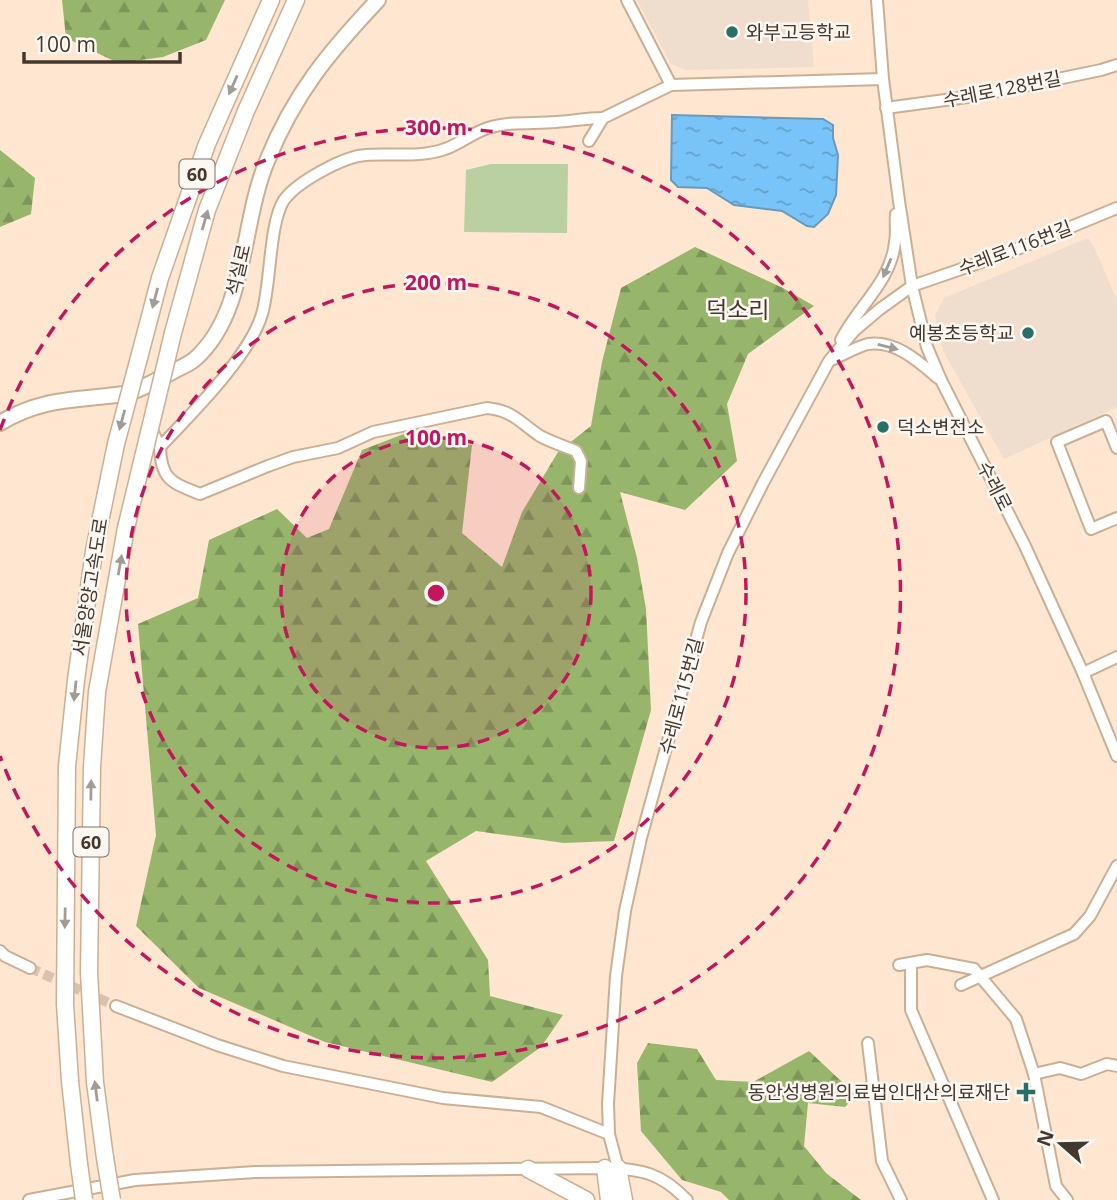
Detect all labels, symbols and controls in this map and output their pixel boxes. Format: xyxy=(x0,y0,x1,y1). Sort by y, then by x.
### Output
place label: 와부고등학교 xyxy=(746,19,851,45)
scale bar xyxy=(24,21,180,65)
marker: 와부고등학교 xyxy=(724,24,740,40)
text: 100 m xyxy=(35,30,96,58)
street label: 수레로128번길 xyxy=(941,65,1063,113)
one-way arrow xyxy=(228,75,239,96)
text: 300 m xyxy=(405,113,467,141)
road number: 60 xyxy=(180,160,214,188)
one-way arrow xyxy=(200,210,210,231)
street label: 수레로116번길 xyxy=(954,214,1076,282)
street label: 석실로 xyxy=(219,242,257,298)
one-way arrow xyxy=(881,257,892,278)
text: 200 m xyxy=(405,268,467,296)
one-way arrow xyxy=(149,287,160,309)
district label: 덕소리 xyxy=(706,293,770,325)
place label: 예봉초등학교 xyxy=(909,320,1014,346)
marker: 예봉초등학교 xyxy=(1020,325,1036,341)
one-way arrow xyxy=(877,342,899,353)
one-way arrow xyxy=(116,409,127,431)
place label: 덕소변전소 xyxy=(897,414,984,440)
marker: 덕소변전소 xyxy=(875,419,891,435)
text: 100 m xyxy=(405,423,467,451)
street label: 수레로 xyxy=(972,457,1018,515)
street label: 서울양양고속도로 xyxy=(66,516,114,658)
one-way arrow xyxy=(114,554,125,576)
centre of rings xyxy=(424,581,448,605)
street label: 수레로115번길 xyxy=(653,635,709,757)
one-way arrow xyxy=(69,680,80,702)
one-way arrow xyxy=(86,779,97,801)
road number: 60 xyxy=(74,828,108,856)
one-way arrow xyxy=(59,908,71,930)
place label: 동안성병원의료법인대산의료재단 xyxy=(748,1079,1011,1105)
one-way arrow xyxy=(91,1080,102,1102)
marker: 동안성병원의료법인대산의료재단 xyxy=(1016,1082,1036,1102)
north arrow xyxy=(1026,1109,1096,1179)
text: N xyxy=(1030,1126,1060,1150)

